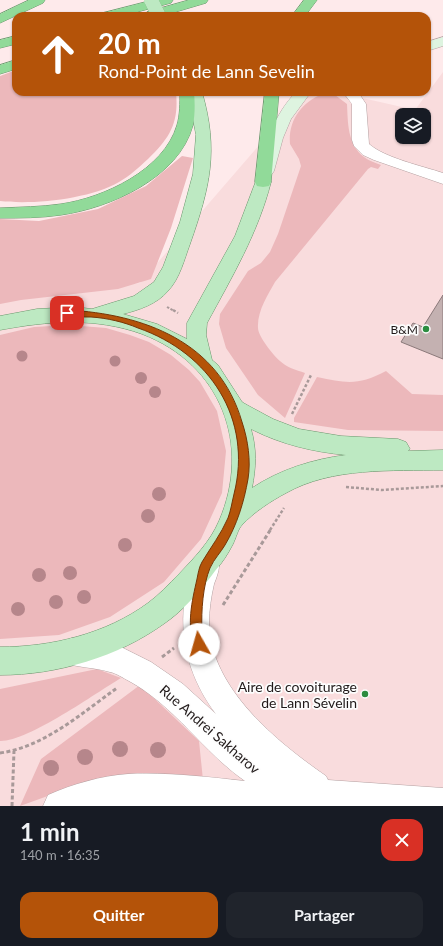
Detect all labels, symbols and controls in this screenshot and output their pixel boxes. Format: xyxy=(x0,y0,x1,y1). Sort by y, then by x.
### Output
text: 20 m xyxy=(98,26,161,60)
icon: ahead xyxy=(32,28,84,80)
text: Rond-Point de Lann Sevelin xyxy=(98,60,315,82)
map controls xyxy=(395,108,431,144)
button: layers xyxy=(395,108,431,144)
pin xyxy=(50,296,84,330)
icon: arrive xyxy=(56,302,78,324)
place label: B&M xyxy=(391,322,418,337)
marker: B&M xyxy=(421,324,431,334)
position arrow xyxy=(178,623,220,665)
place label: Aire de covoiturage de Lann Sévelin xyxy=(238,678,357,711)
street label: Rue Andrei Sakharov xyxy=(156,681,264,778)
marker: Aire de covoiturage de Lann Sévelin xyxy=(360,689,370,699)
text: 1 min xyxy=(20,817,80,846)
button: close xyxy=(381,819,423,861)
text: 140 m · 16:35 xyxy=(20,847,100,863)
button: Quitter xyxy=(20,892,218,938)
button: Partager xyxy=(226,892,423,938)

